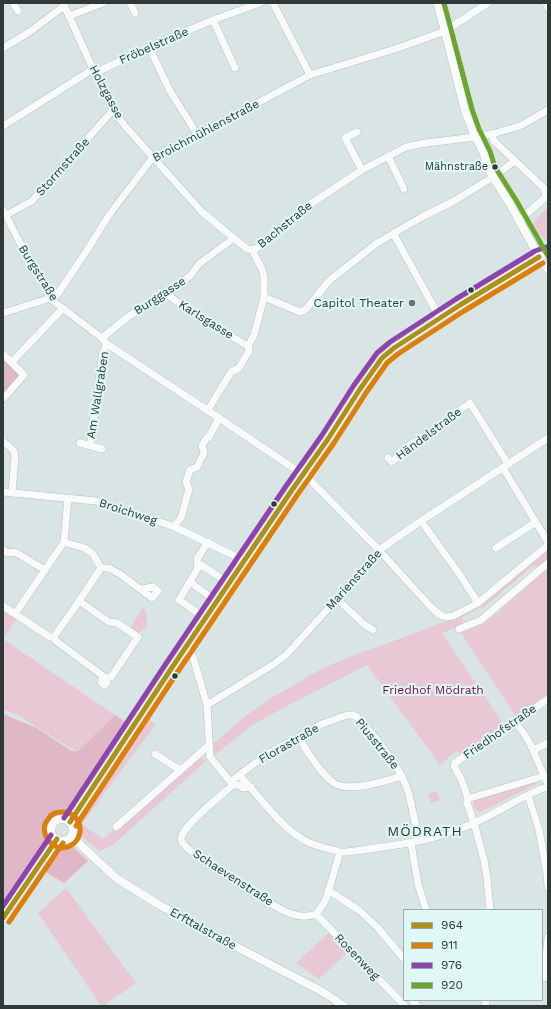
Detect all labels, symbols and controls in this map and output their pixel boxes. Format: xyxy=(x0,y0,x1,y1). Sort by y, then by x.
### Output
street label: Fröbelstraße xyxy=(117,24,191,68)
street label: Holzgasse xyxy=(86,63,126,121)
street label: Broichmühlenstraße xyxy=(150,97,262,165)
street label: Stormstraße xyxy=(33,135,93,199)
place label: Mähnstraße xyxy=(425,160,488,174)
marker: Mähnstraße xyxy=(490,162,500,172)
street label: Bachstraße xyxy=(255,199,315,251)
street label: Burgstraße xyxy=(15,242,61,304)
street label: Burggasse xyxy=(131,274,189,318)
unlabelled marker xyxy=(466,285,476,295)
place label: Capitol Theater xyxy=(314,296,404,310)
street label: Karlsgasse xyxy=(176,297,236,343)
marker: Capitol Theater xyxy=(407,298,417,308)
street label: Am Wallgraben xyxy=(84,350,112,440)
street label: Händelstraße xyxy=(393,405,465,463)
street label: Broichweg xyxy=(97,496,159,528)
unlabelled marker xyxy=(269,499,279,509)
street label: Marienstraße xyxy=(323,547,385,613)
unlabelled marker xyxy=(170,671,180,681)
park label: Friedhof Mödrath xyxy=(382,683,484,697)
street label: Friedhofstraße xyxy=(461,701,539,763)
street label: Piusstraße xyxy=(352,716,402,772)
street label: Florastraße xyxy=(256,721,322,767)
district label: MÖDRATH xyxy=(387,824,463,840)
street label: Schaevenstraße xyxy=(190,847,276,909)
street label: Erfttalstraße xyxy=(167,905,239,953)
legend xyxy=(403,909,543,1001)
text: 964 xyxy=(441,918,463,932)
street label: Rosenweg xyxy=(331,931,383,983)
text: 911 xyxy=(441,938,458,952)
text: 976 xyxy=(441,958,462,972)
text: 920 xyxy=(441,978,463,992)

